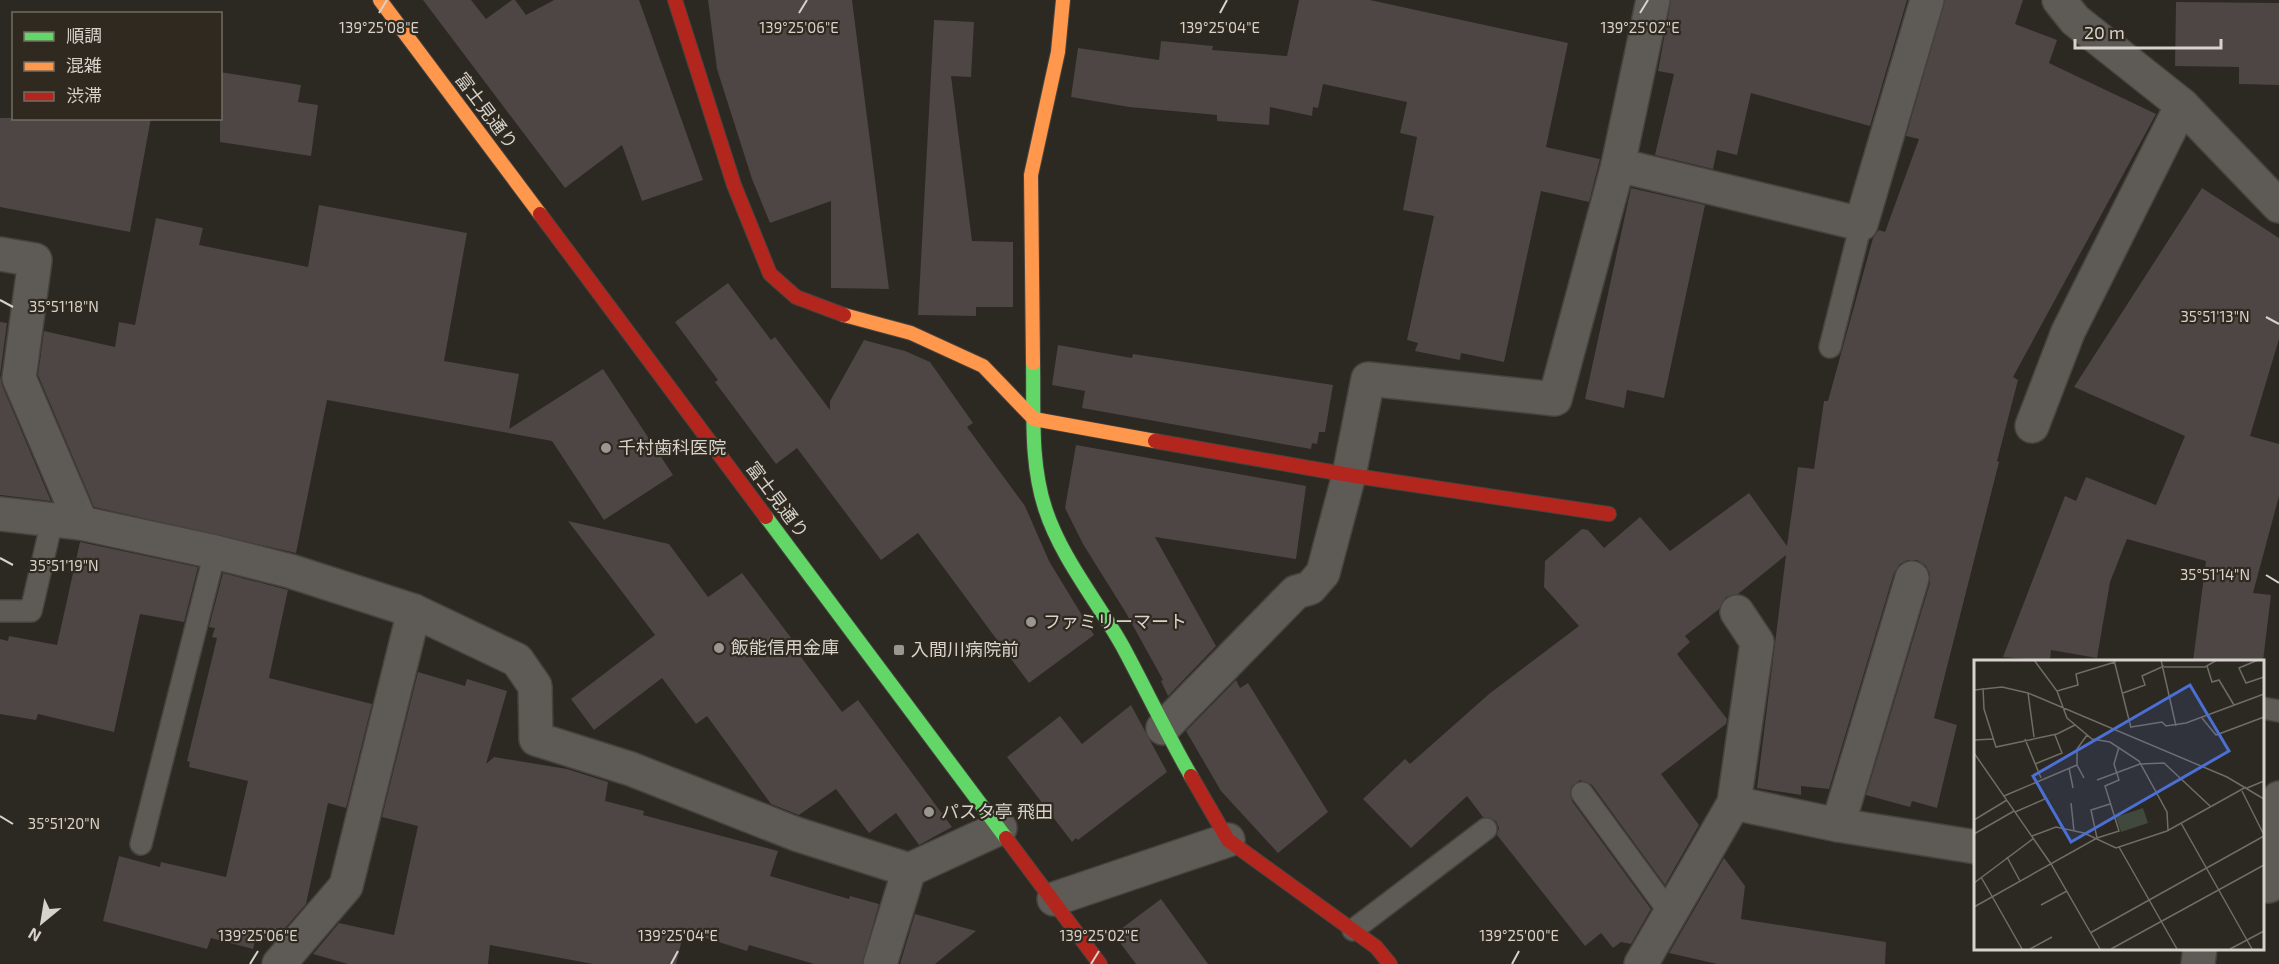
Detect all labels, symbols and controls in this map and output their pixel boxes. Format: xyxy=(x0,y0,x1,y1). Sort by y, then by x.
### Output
legend xyxy=(12,12,222,120)
scale bar xyxy=(2075,12,2220,50)
text: 139°25'08"E xyxy=(339,18,419,36)
text: 139°25'06"E xyxy=(759,18,839,36)
text: 139°25'04"E xyxy=(1180,18,1260,36)
text: 139°25'02"E xyxy=(1600,18,1680,36)
text: 20 m xyxy=(2084,21,2125,43)
text: 順調 xyxy=(66,24,102,46)
text: 混雑 xyxy=(66,54,102,76)
street label: 富士見通り xyxy=(451,68,523,153)
text: 渋滞 xyxy=(66,84,102,106)
text: 35°51'18"N xyxy=(29,297,99,315)
text: 35°51'13"N xyxy=(2180,307,2250,325)
place label: 千村歯科医院 xyxy=(618,436,726,458)
marker: 千村歯科医院 xyxy=(599,441,613,455)
street label: 富士見通り xyxy=(742,457,814,542)
text: 35°51'19"N xyxy=(29,556,99,574)
text: 35°51'14"N xyxy=(2180,565,2250,583)
place label: ファミリーマート xyxy=(1043,610,1187,632)
marker: ファミリーマート xyxy=(1024,615,1038,629)
place label: 飯能信用金庫 xyxy=(731,636,839,658)
place label: 入間川病院前 xyxy=(911,638,1019,660)
marker: 飯能信用金庫 xyxy=(712,641,726,655)
marker: 入間川病院前 xyxy=(892,643,906,657)
inset map xyxy=(1974,660,2264,949)
place label: パスタ亭 飛田 xyxy=(941,800,1053,822)
marker: パスタ亭 飛田 xyxy=(922,805,936,819)
text: 35°51'20"N xyxy=(28,814,100,832)
north arrow xyxy=(12,892,72,952)
text: N xyxy=(24,924,44,947)
text: 139°25'06"E xyxy=(218,926,298,944)
text: 139°25'04"E xyxy=(638,926,718,944)
text: 139°25'02"E xyxy=(1059,926,1139,944)
text: 139°25'00"E xyxy=(1479,926,1559,944)

